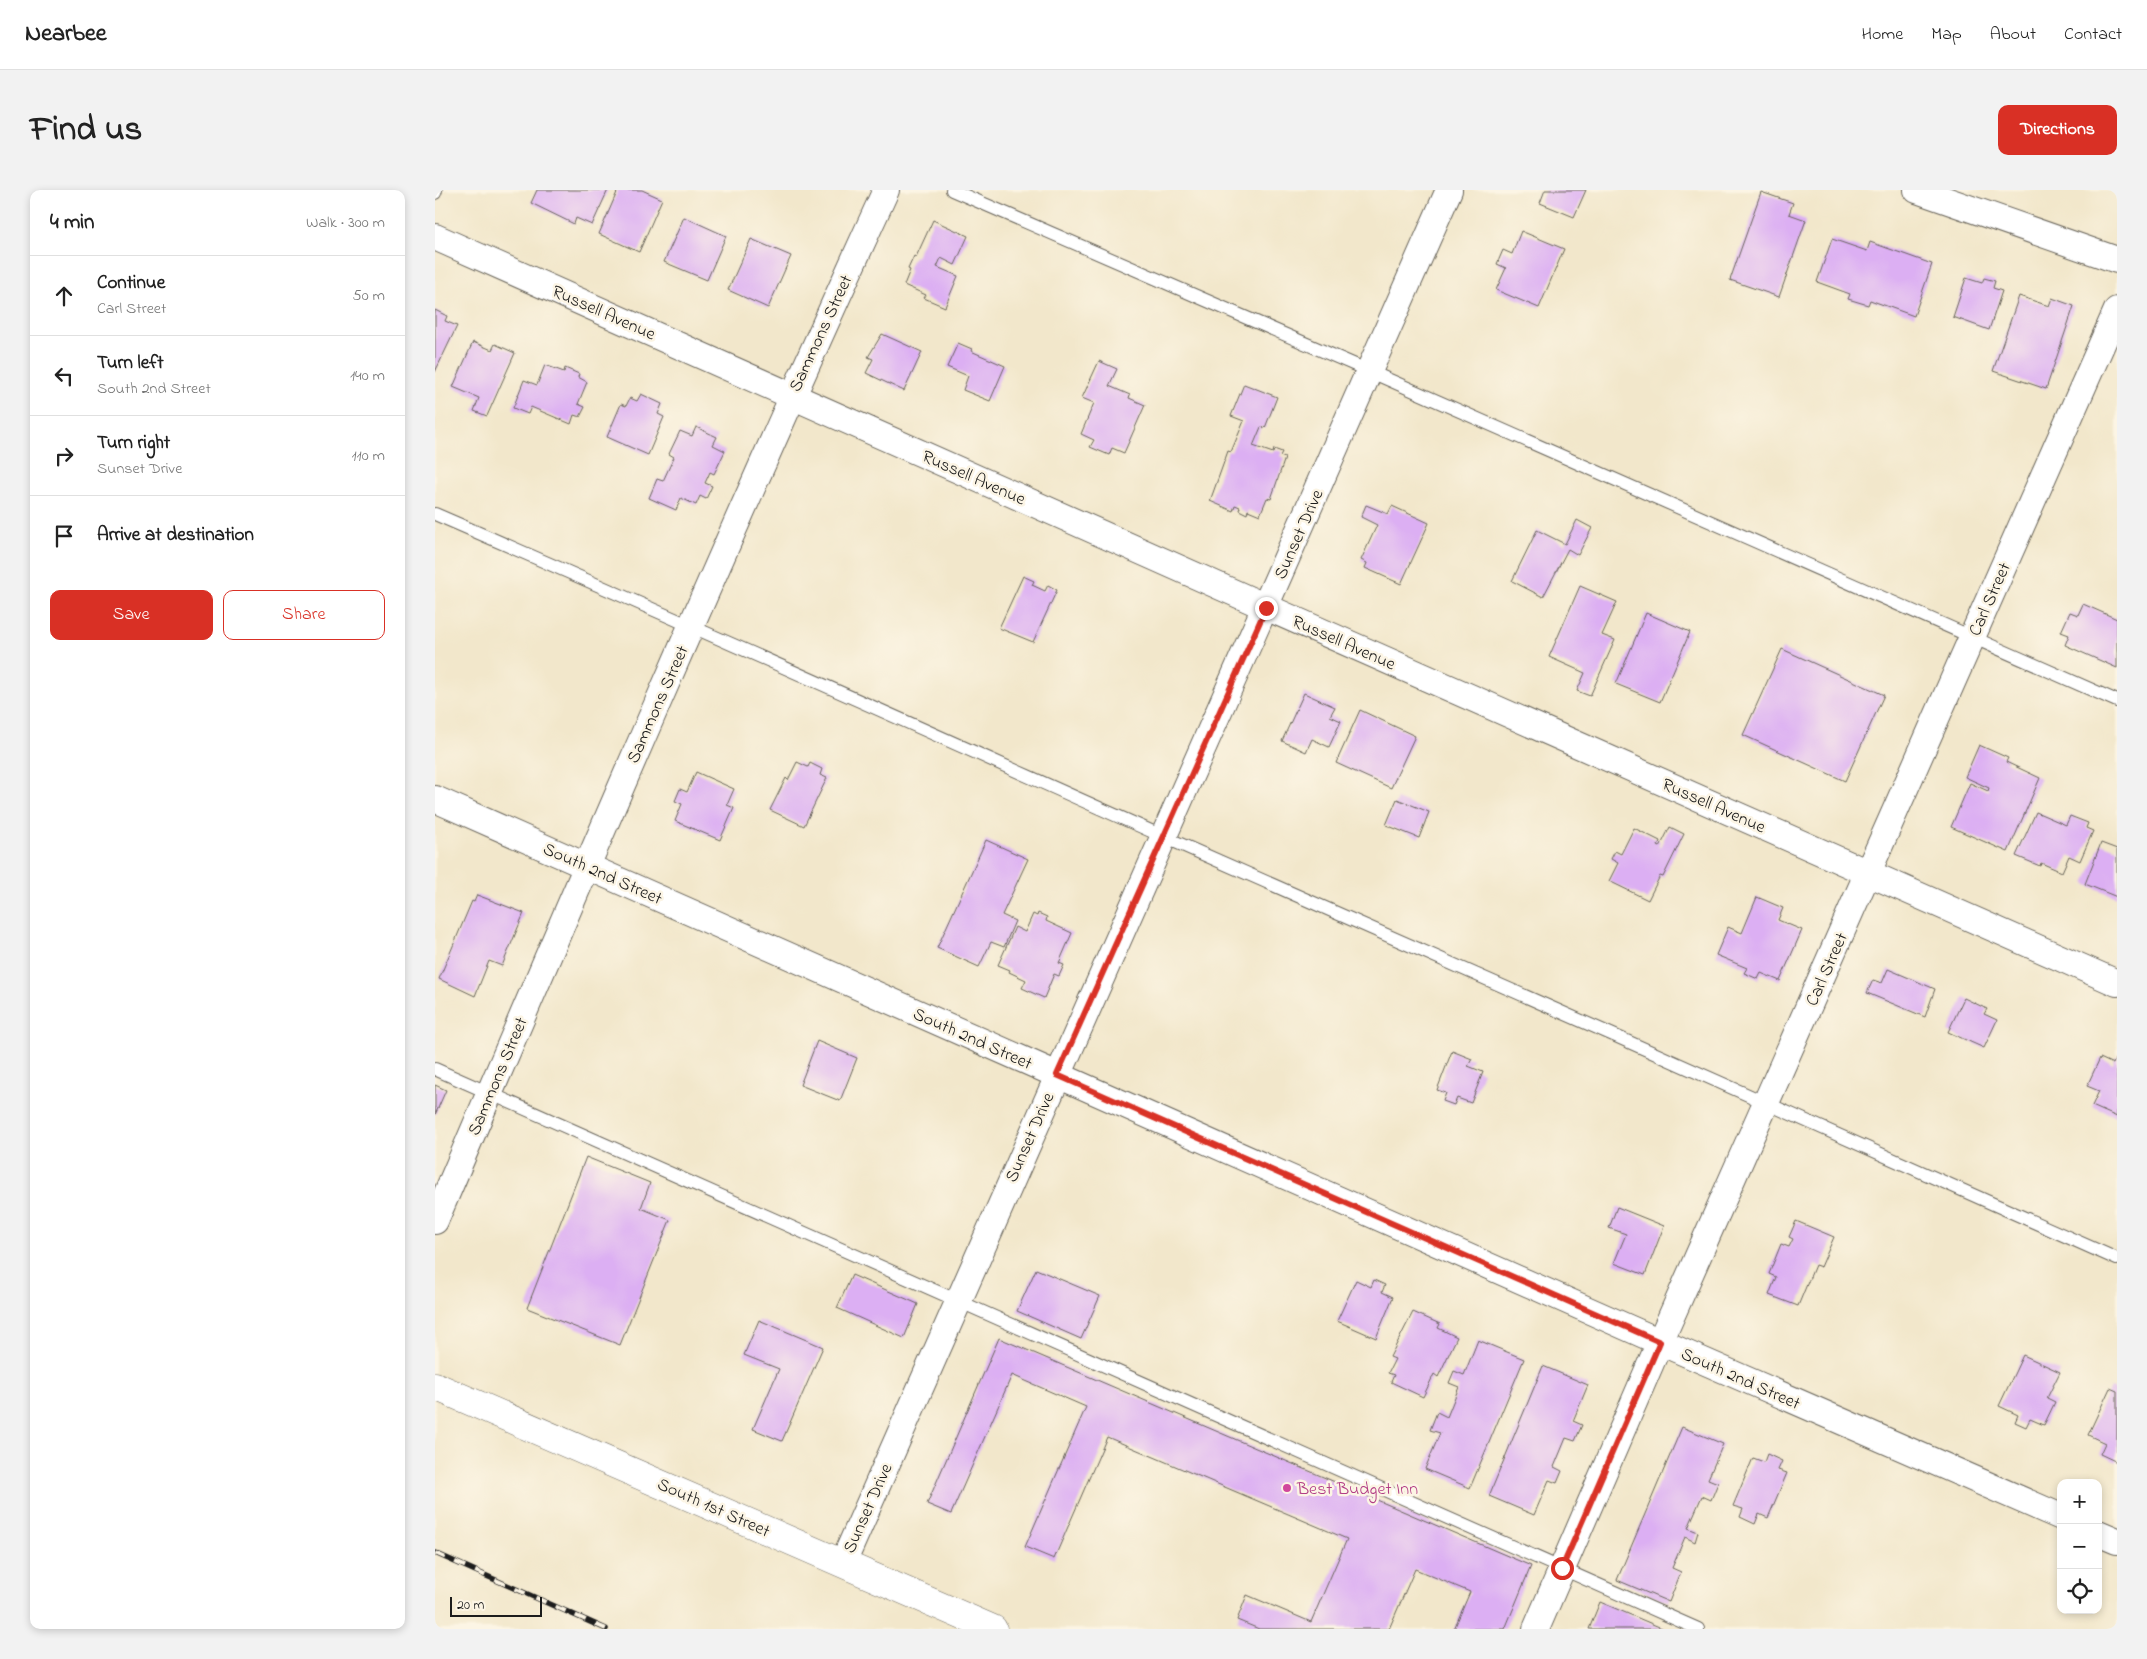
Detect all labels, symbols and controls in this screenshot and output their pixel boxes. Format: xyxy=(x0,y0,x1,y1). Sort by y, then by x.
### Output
text: Nearbee xyxy=(25,17,107,52)
text: Home xyxy=(1862,22,1903,48)
text: Map xyxy=(1931,22,1962,48)
text: About xyxy=(1990,22,2036,48)
text: Contact xyxy=(2064,22,2122,48)
text: Find us xyxy=(30,105,142,156)
button: Directions xyxy=(1998,105,2117,155)
text: 4 min xyxy=(50,208,94,238)
text: Walk · 300 m xyxy=(306,211,385,235)
text: Continue xyxy=(97,270,165,297)
street label: Sammons Street xyxy=(783,271,860,397)
street label: Russell Avenue xyxy=(547,279,660,349)
icon: ahead xyxy=(50,282,78,310)
text: 50 m xyxy=(353,284,385,308)
text: Carl Street xyxy=(97,297,166,321)
text: Turn left xyxy=(97,350,164,377)
icon: left xyxy=(50,362,78,390)
text: 140 m xyxy=(350,364,385,388)
text: South 2nd Street xyxy=(97,377,211,401)
text: Turn right xyxy=(97,430,170,457)
icon: right xyxy=(50,442,78,470)
text: 110 m xyxy=(351,444,385,468)
street label: Russell Avenue xyxy=(917,444,1030,514)
text: Sunset Drive xyxy=(97,457,182,481)
street label: Sunset Drive xyxy=(1268,485,1332,584)
icon: arrive xyxy=(50,522,78,550)
text: Arrive at destination xyxy=(97,522,254,549)
street label: Carl Street xyxy=(1963,559,2019,641)
button: Save xyxy=(50,590,213,640)
button: Share xyxy=(223,590,385,640)
route end xyxy=(1255,597,1278,620)
street label: Russell Avenue xyxy=(1287,609,1400,679)
street label: Sammons Street xyxy=(621,642,696,768)
street label: Russell Avenue xyxy=(1657,772,1770,842)
street label: South 2nd Street xyxy=(538,837,666,913)
street label: Carl Street xyxy=(1800,929,1856,1011)
street label: South 2nd Street xyxy=(908,1002,1036,1078)
street label: Sammons Street xyxy=(462,1013,536,1140)
street label: Sunset Drive xyxy=(999,1088,1063,1187)
street label: South 2nd Street xyxy=(1676,1342,1804,1418)
street label: Sunset Drive xyxy=(837,1459,901,1558)
street label: South 1st Street xyxy=(653,1472,774,1545)
place label: Best Budget Inn xyxy=(1296,1477,1418,1504)
map controls xyxy=(2057,1479,2102,1614)
button: + xyxy=(2057,1479,2102,1524)
marker: Best Budget Inn xyxy=(1281,1482,1293,1494)
button: − xyxy=(2057,1524,2102,1569)
route start xyxy=(1551,1557,1574,1580)
button: locate xyxy=(2057,1569,2102,1614)
scale bar xyxy=(450,1594,543,1617)
text: 20 m xyxy=(457,1595,484,1616)

